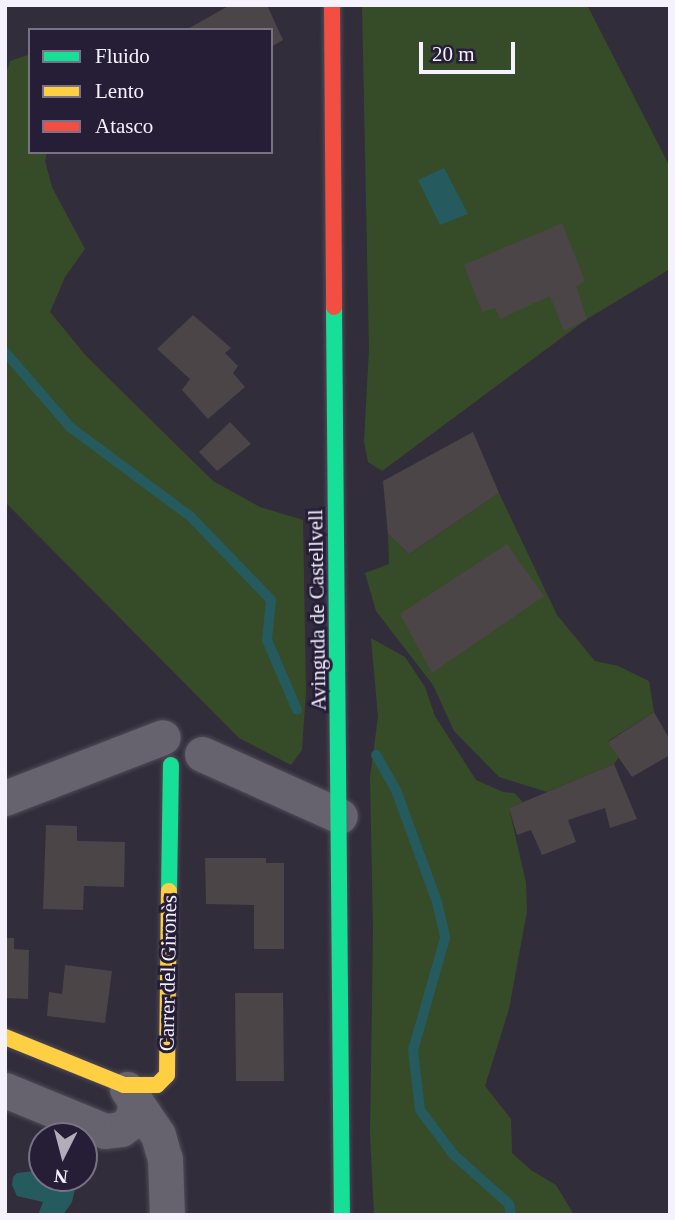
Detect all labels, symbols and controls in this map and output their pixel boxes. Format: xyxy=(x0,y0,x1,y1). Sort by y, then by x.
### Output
legend xyxy=(28,28,273,154)
scale bar xyxy=(423,28,519,72)
text: 20 m xyxy=(432,42,475,66)
text: Fluido xyxy=(95,44,150,68)
text: Lento xyxy=(95,79,144,103)
text: Atasco xyxy=(95,114,153,138)
street label: Avinguda de Castellvell xyxy=(303,509,331,711)
street label: Carrer del Gironès xyxy=(154,895,182,1051)
north arrow xyxy=(28,1122,98,1192)
text: N xyxy=(53,1165,69,1188)

